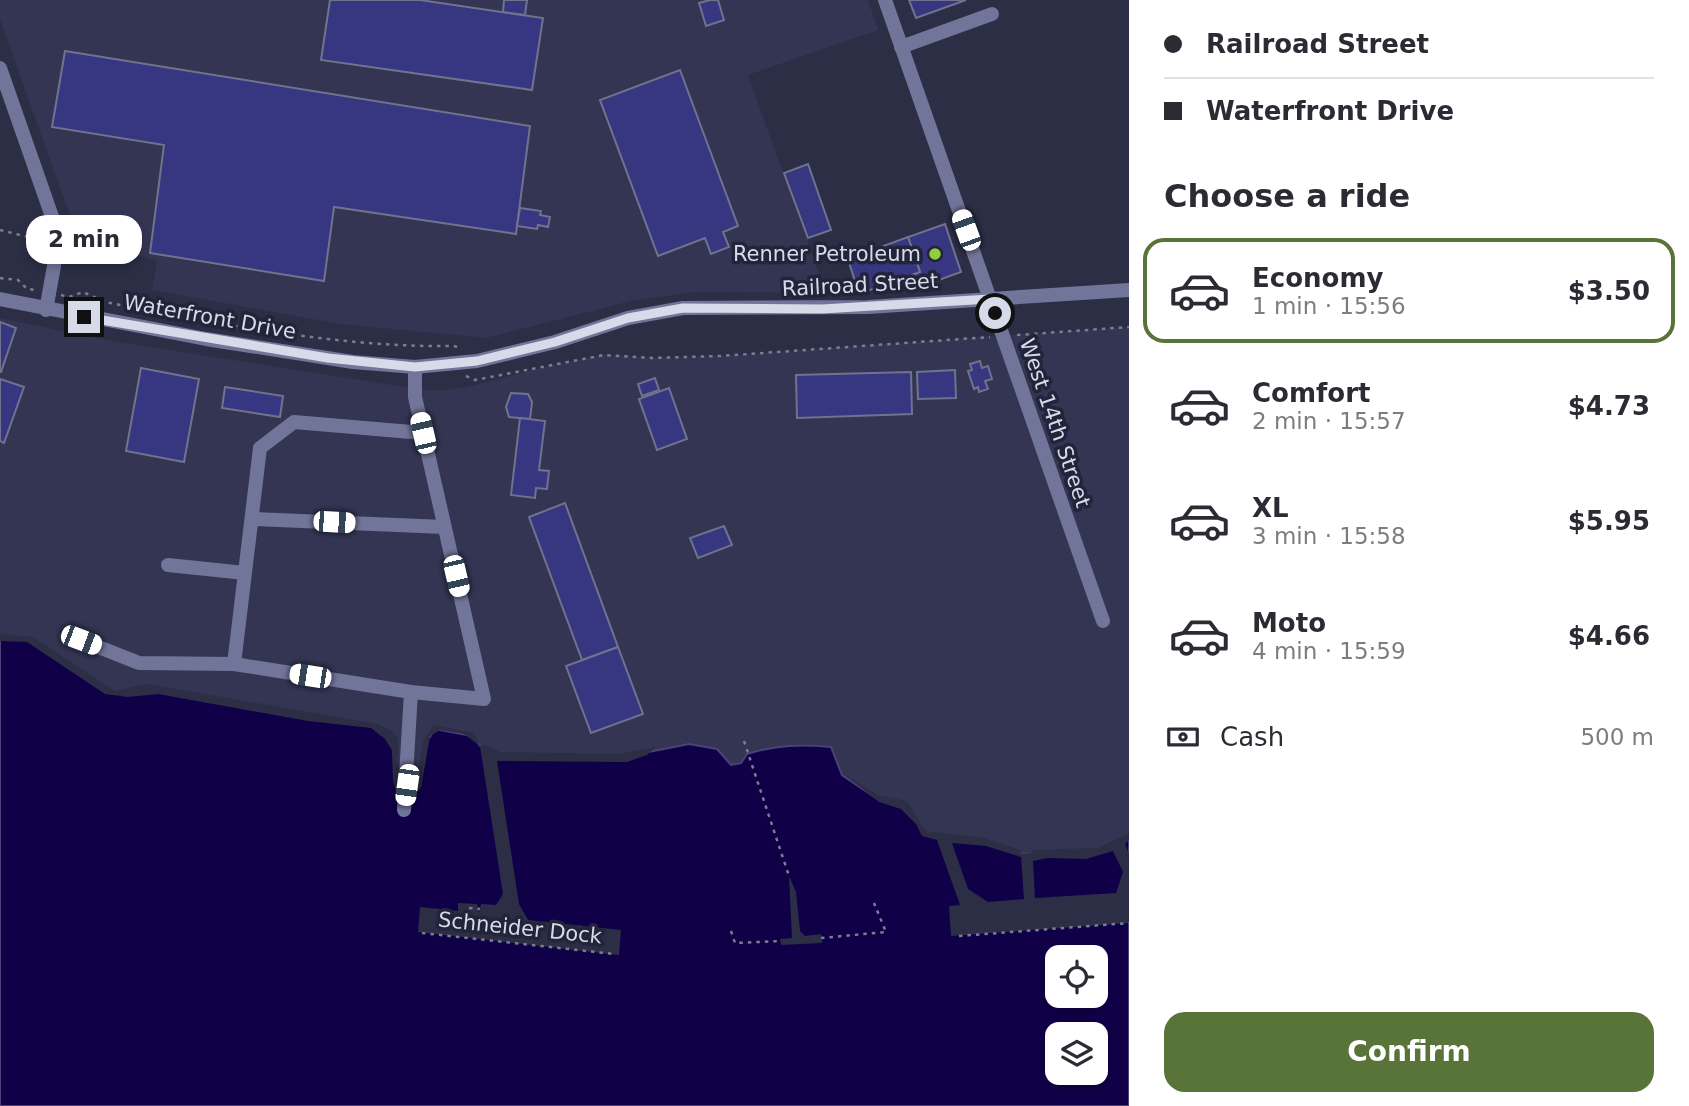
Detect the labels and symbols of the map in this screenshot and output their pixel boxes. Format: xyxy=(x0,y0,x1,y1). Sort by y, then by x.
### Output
car xyxy=(949,207,984,253)
callout: 2 min xyxy=(26,216,142,264)
place label: Renner Petroleum xyxy=(733,242,921,266)
marker: Renner Petroleum xyxy=(927,246,943,262)
street label: Railroad Street xyxy=(781,269,939,301)
street label: Waterfront Drive xyxy=(122,290,298,344)
route start xyxy=(979,297,1011,329)
route end xyxy=(68,301,100,333)
street label: West 14th Street xyxy=(1015,335,1095,511)
car xyxy=(409,410,438,456)
car xyxy=(313,510,356,534)
car xyxy=(442,553,471,599)
car xyxy=(58,623,105,657)
car xyxy=(288,662,333,690)
car xyxy=(394,763,421,807)
street label: Schneider Dock xyxy=(437,907,604,949)

